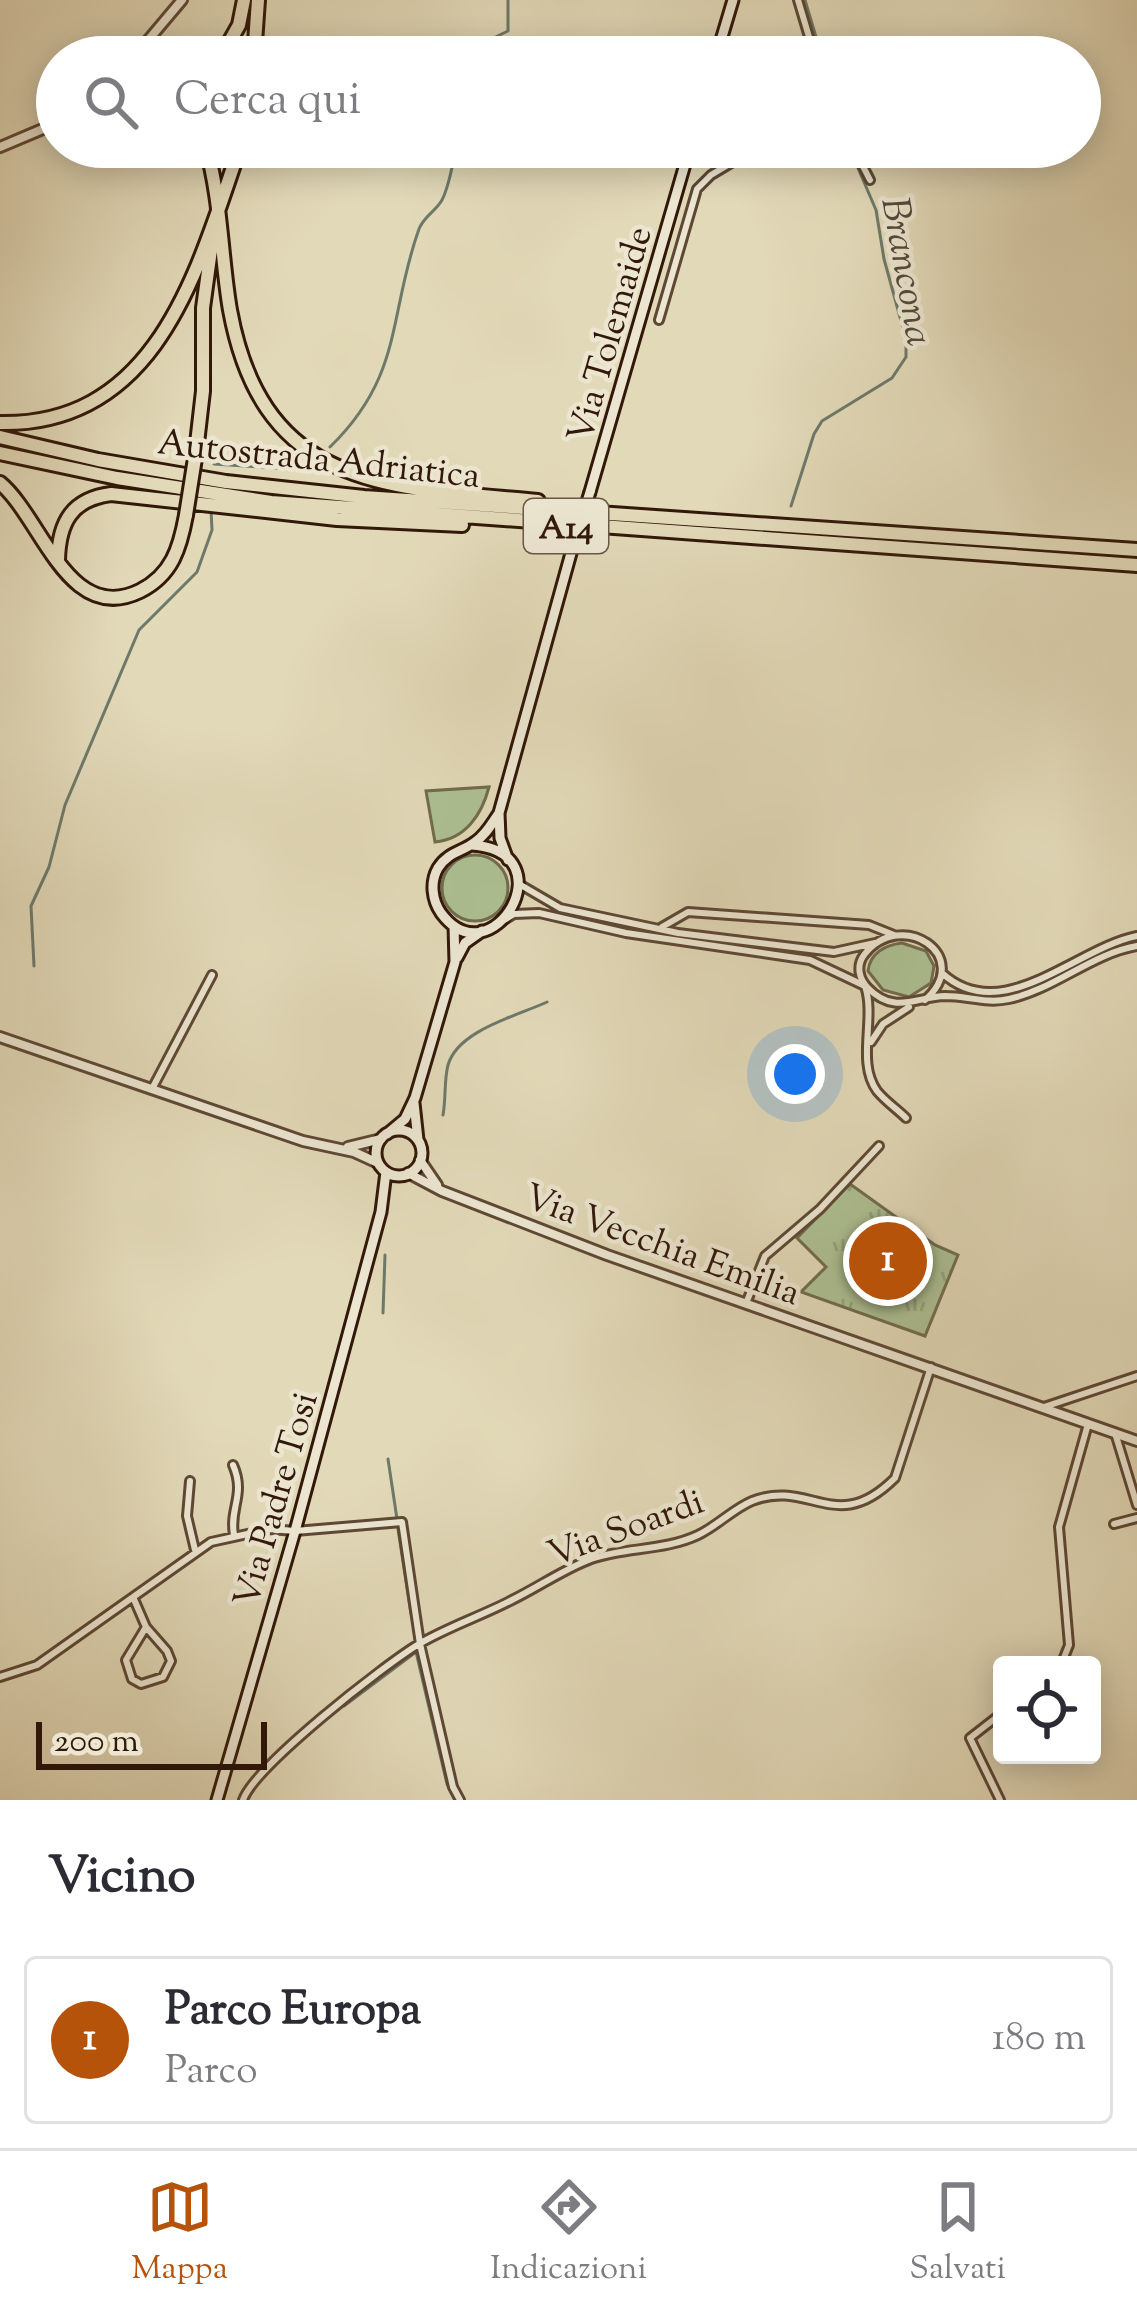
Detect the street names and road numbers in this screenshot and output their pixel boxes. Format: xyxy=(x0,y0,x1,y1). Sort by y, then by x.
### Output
street label: Via Tolemaide xyxy=(556,221,668,449)
street label: Autostrada Adriatica xyxy=(155,418,482,504)
road number: A14 xyxy=(524,499,608,553)
street label: Via Vecchia Emilia xyxy=(516,1173,807,1321)
street label: Via Padre Tosi xyxy=(222,1387,333,1614)
street label: Via Soardi xyxy=(541,1477,712,1582)

